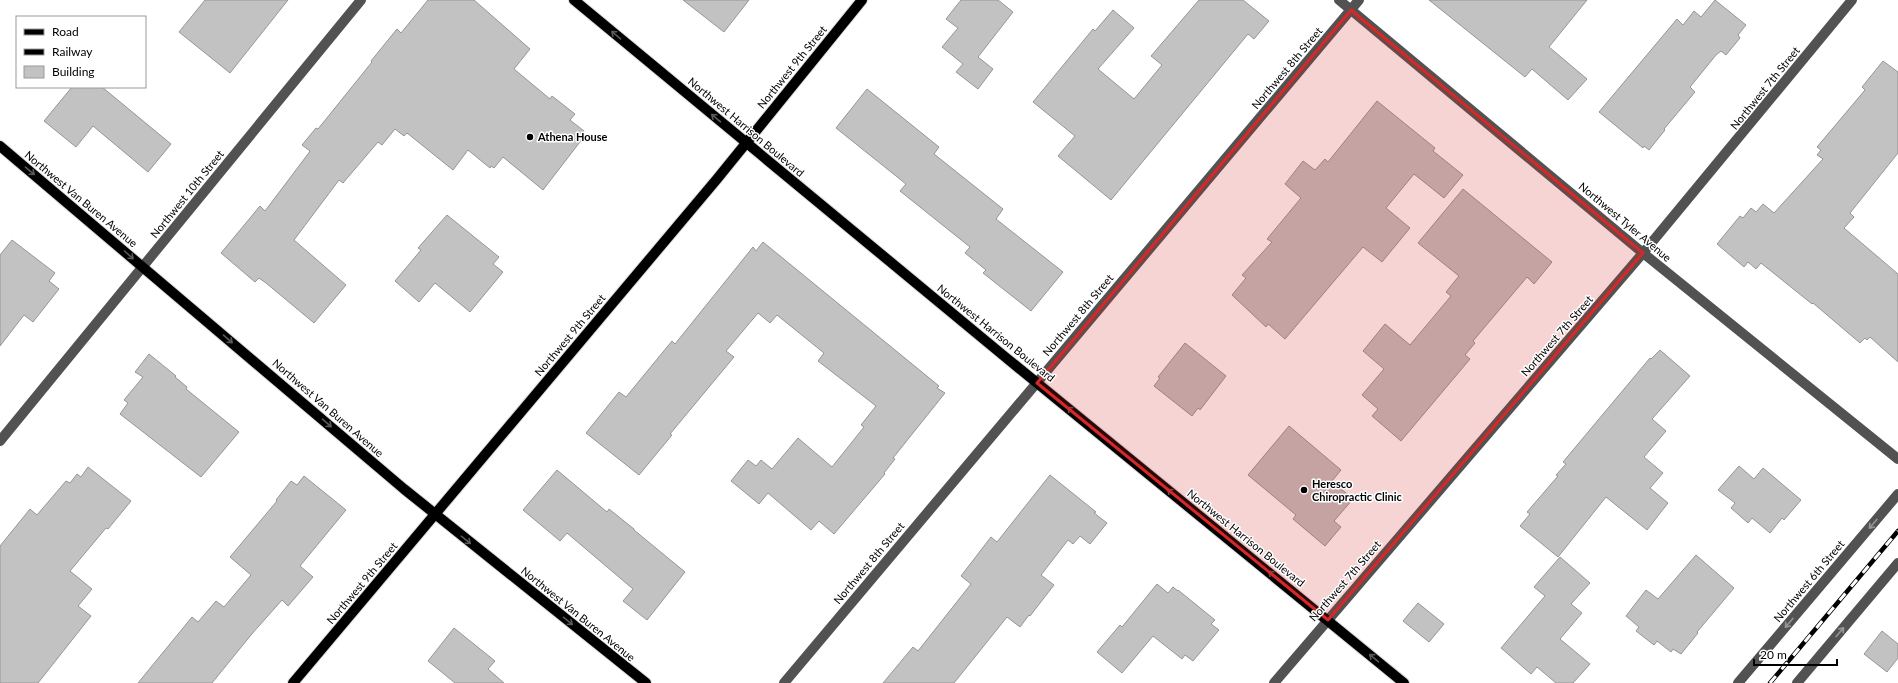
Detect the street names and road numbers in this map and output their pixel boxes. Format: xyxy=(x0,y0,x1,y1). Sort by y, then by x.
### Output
street label: Northwest 9th Street xyxy=(754,23,829,111)
street label: Northwest 8th Street xyxy=(1249,24,1325,111)
street label: Northwest 7th Street xyxy=(1727,44,1802,132)
street label: Northwest Harrison Boulevard xyxy=(686,74,807,179)
street label: Northwest 10th Street xyxy=(147,147,226,240)
street label: Northwest Van Buren Avenue xyxy=(22,148,140,250)
street label: Northwest Tyler Avenue xyxy=(1577,179,1674,264)
street label: Northwest 8th Street xyxy=(1040,271,1116,358)
street label: Northwest Harrison Boulevard xyxy=(935,281,1058,384)
street label: Northwest 9th Street xyxy=(532,291,608,378)
street label: Northwest 7th Street xyxy=(1518,293,1595,379)
street label: Northwest Van Buren Avenue xyxy=(270,356,387,459)
street label: Northwest Harrison Boulevard xyxy=(1185,486,1308,589)
street label: Northwest 8th Street xyxy=(831,519,907,606)
street label: Northwest 6th Street xyxy=(1771,537,1847,624)
street label: Northwest 7th Street xyxy=(1306,538,1383,624)
street label: Northwest 9th Street xyxy=(324,539,400,626)
street label: Northwest Van Buren Avenue xyxy=(519,564,638,664)

